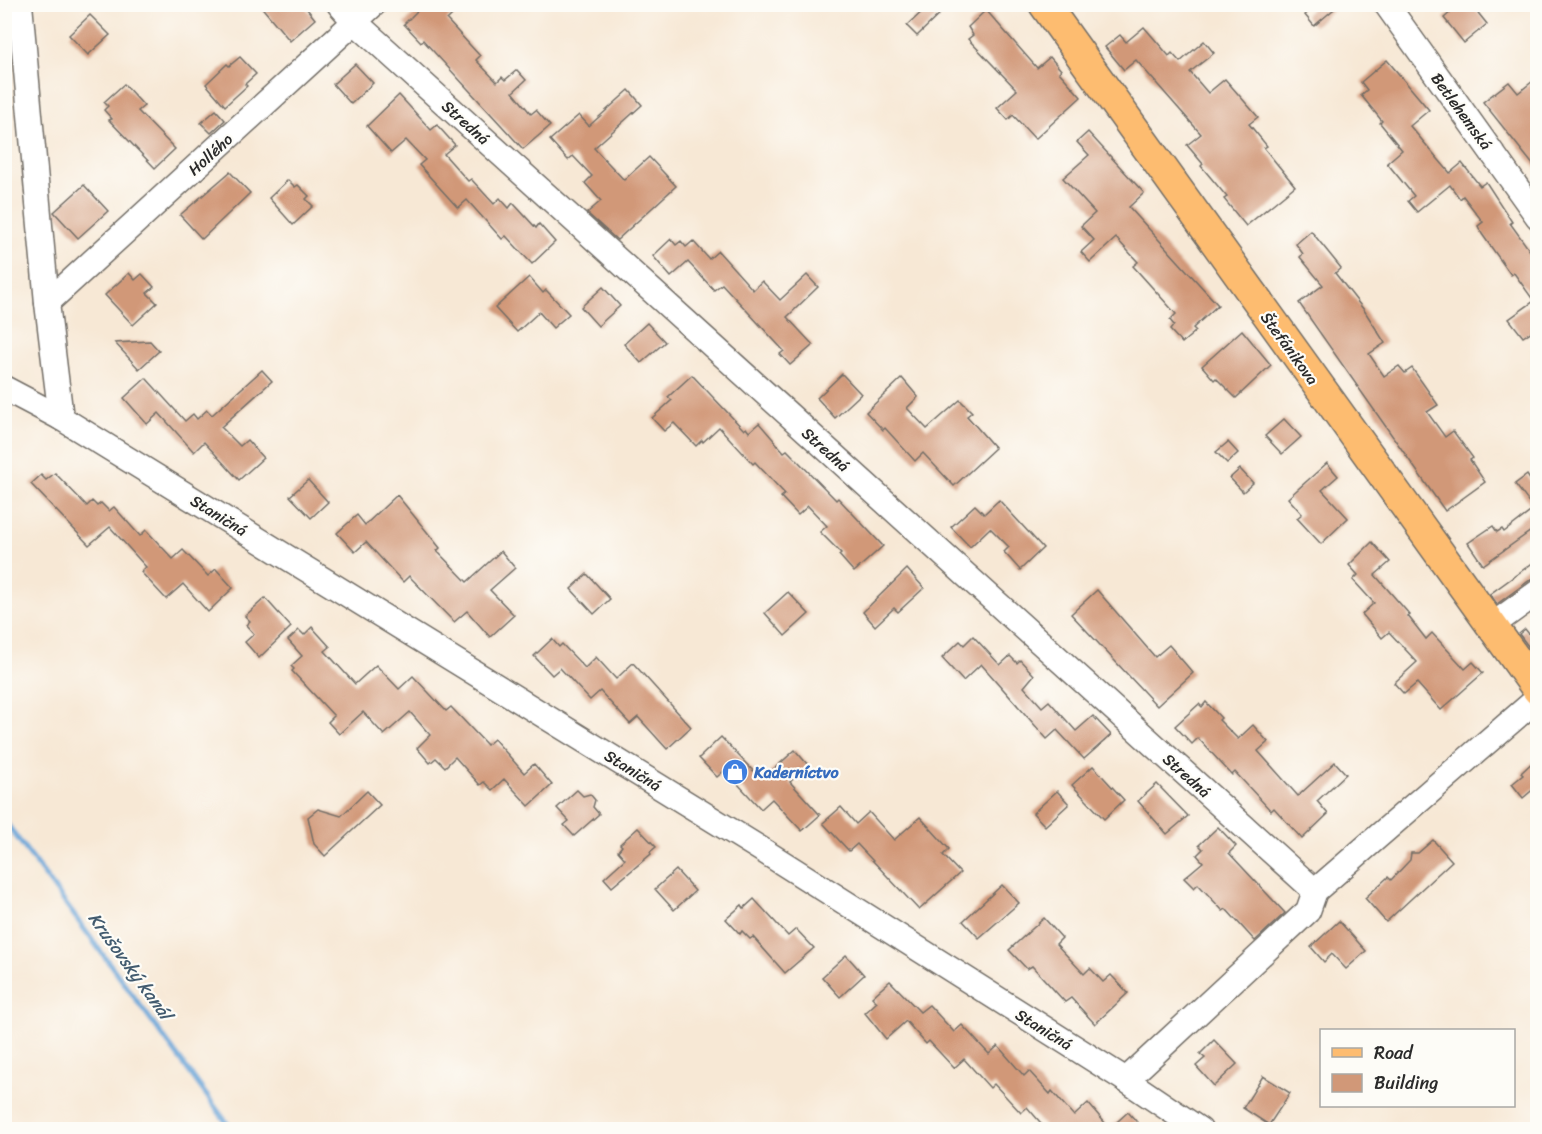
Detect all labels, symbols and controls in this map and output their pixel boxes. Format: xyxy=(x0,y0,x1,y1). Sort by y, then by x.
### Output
street label: Betlehemská xyxy=(1423,66,1500,156)
street label: Stredná xyxy=(435,93,497,152)
street label: Hollého xyxy=(181,126,240,183)
street label: Štefánikova xyxy=(1253,305,1326,391)
street label: Stredná xyxy=(795,420,857,479)
street label: Staničná xyxy=(184,486,253,544)
street label: Staničná xyxy=(598,741,667,799)
street label: Stredná xyxy=(1156,746,1218,805)
shop icon: Kaderníctvo xyxy=(720,757,750,787)
place label: Kaderníctvo xyxy=(753,758,839,787)
water label: Krušovský kanál xyxy=(80,905,183,1030)
street label: Staničná xyxy=(1009,1000,1078,1058)
legend xyxy=(1320,1029,1515,1107)
text: Road xyxy=(1374,1037,1414,1069)
text: Building xyxy=(1374,1067,1438,1099)

